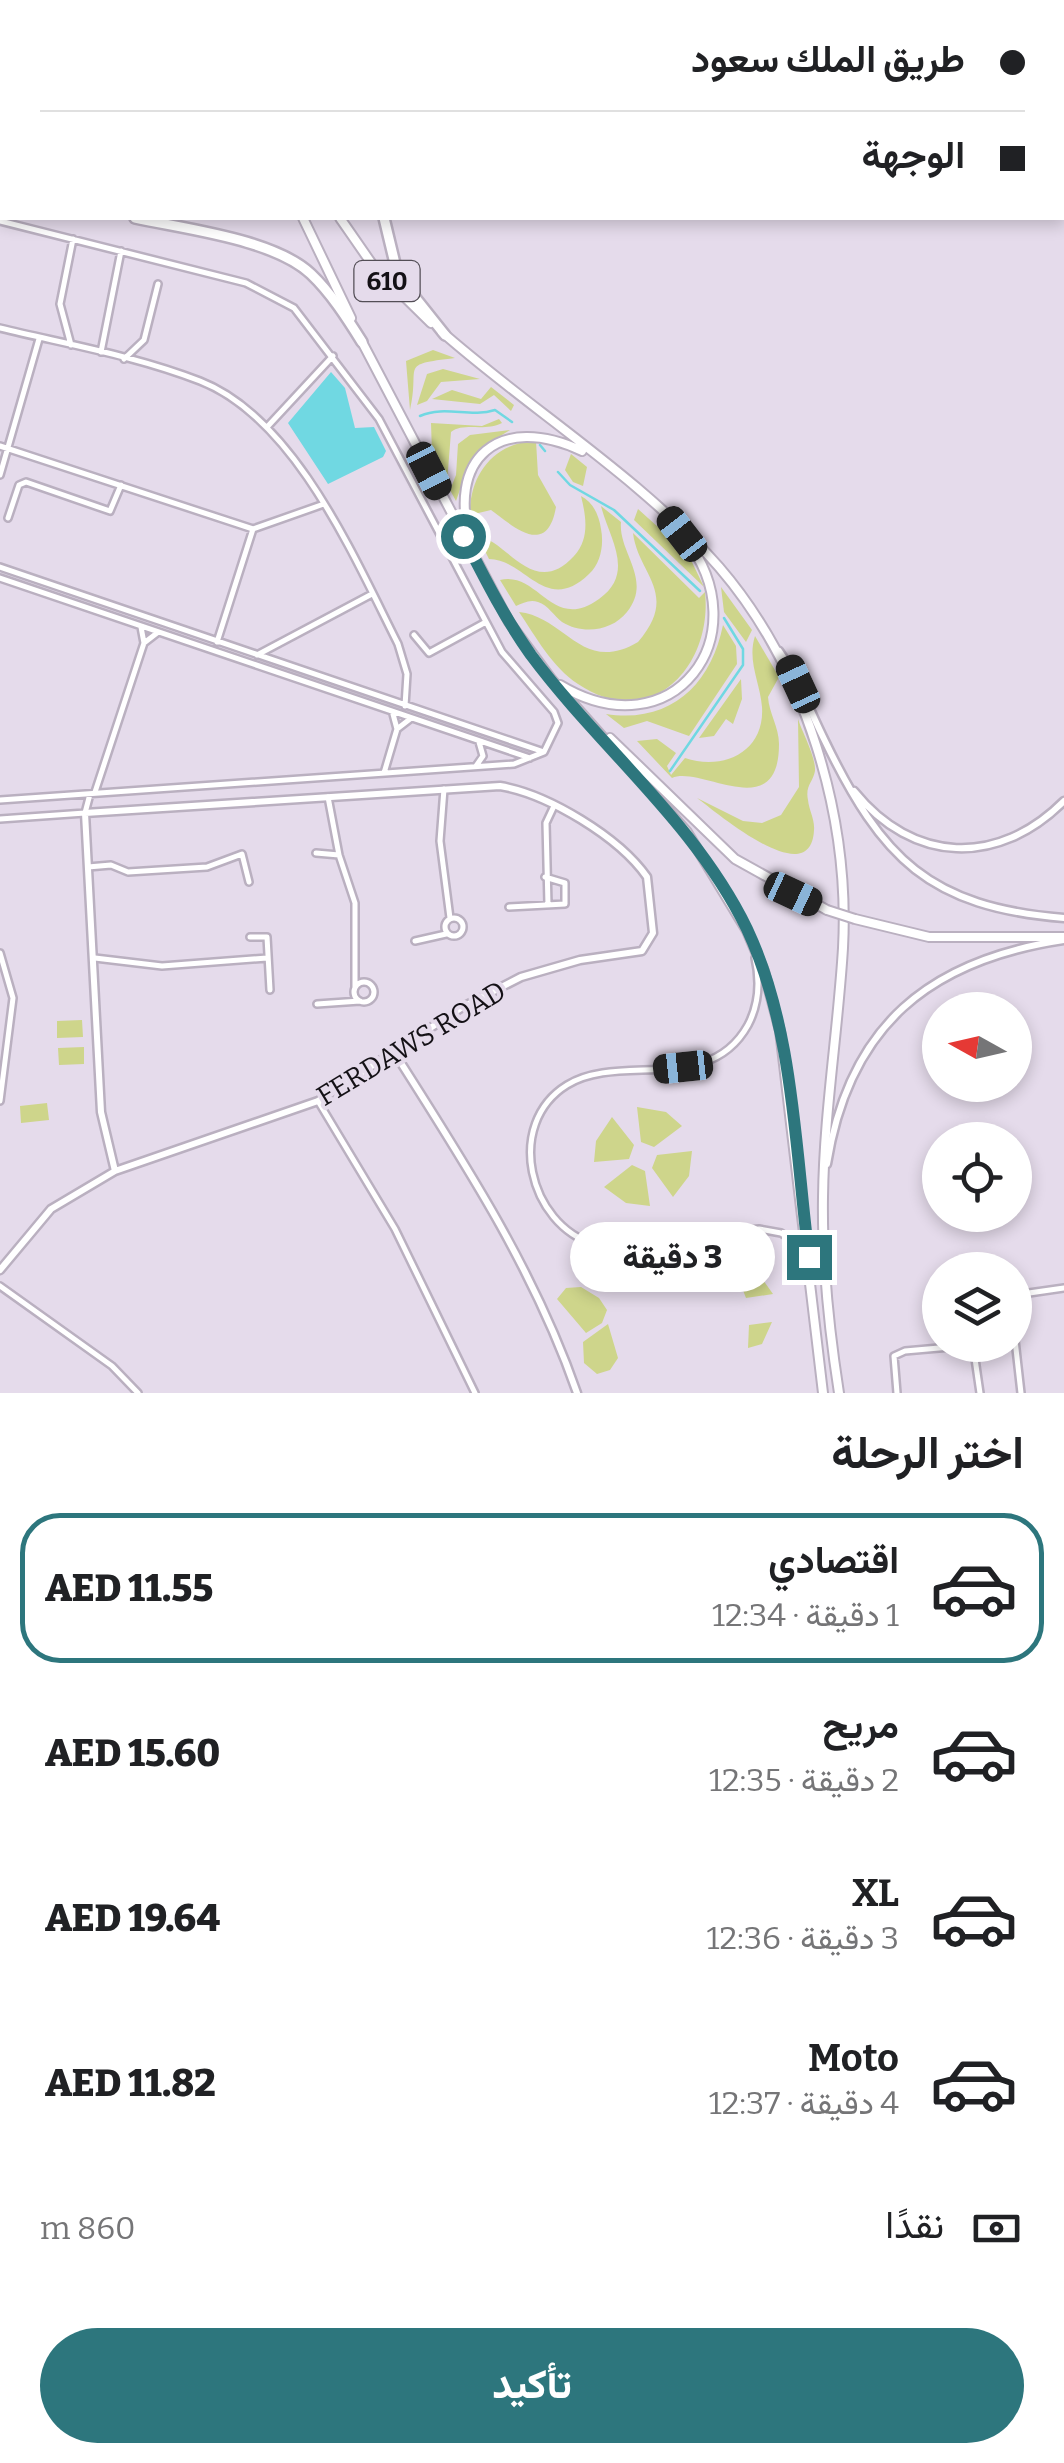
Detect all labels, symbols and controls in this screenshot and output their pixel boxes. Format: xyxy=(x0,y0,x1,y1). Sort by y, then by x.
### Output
text: طريق الملك سعود xyxy=(691,36,965,82)
text: الوجهة xyxy=(862,132,965,178)
road number: 610 xyxy=(354,261,420,301)
car xyxy=(402,437,456,505)
car xyxy=(652,501,712,567)
route start xyxy=(441,514,486,559)
car xyxy=(772,650,824,718)
car xyxy=(759,868,827,920)
street label: FERDAWS ROAD xyxy=(311,974,512,1113)
north arrow xyxy=(922,992,1032,1102)
map controls xyxy=(922,992,1032,1362)
car xyxy=(652,1049,714,1085)
button: locate xyxy=(922,1122,1032,1232)
callout: 3 دقيقة xyxy=(569,1222,774,1292)
route end xyxy=(787,1235,832,1280)
text: 3 دقيقة xyxy=(623,1238,722,1276)
button: layers xyxy=(922,1252,1032,1362)
text: اختر الرحلة xyxy=(831,1426,1024,1480)
text: اقتصادي xyxy=(768,1537,899,1583)
icon: car xyxy=(929,1543,1019,1633)
text: AED 11.55 xyxy=(45,1565,213,1611)
text: 1 دقيقة · 12:34 xyxy=(712,1596,899,1634)
text: مريح xyxy=(823,1702,899,1748)
icon: car xyxy=(929,1708,1019,1798)
text: AED 15.60 xyxy=(45,1730,220,1776)
text: 2 دقيقة · 12:35 xyxy=(709,1761,899,1799)
text: XL xyxy=(852,1870,899,1916)
icon: car xyxy=(929,1873,1019,1963)
text: AED 19.64 xyxy=(45,1895,220,1941)
text: 3 دقيقة · 12:36 xyxy=(707,1919,899,1957)
text: Moto xyxy=(808,2035,899,2081)
icon: car xyxy=(929,2038,1019,2128)
text: AED 11.82 xyxy=(45,2060,216,2106)
text: 4 دقيقة · 12:37 xyxy=(709,2084,899,2122)
icon: cash xyxy=(969,2201,1024,2256)
text: نقدًا xyxy=(885,2202,944,2248)
text: 860 m xyxy=(40,2209,135,2247)
button: تأكيد xyxy=(40,2328,1024,2443)

